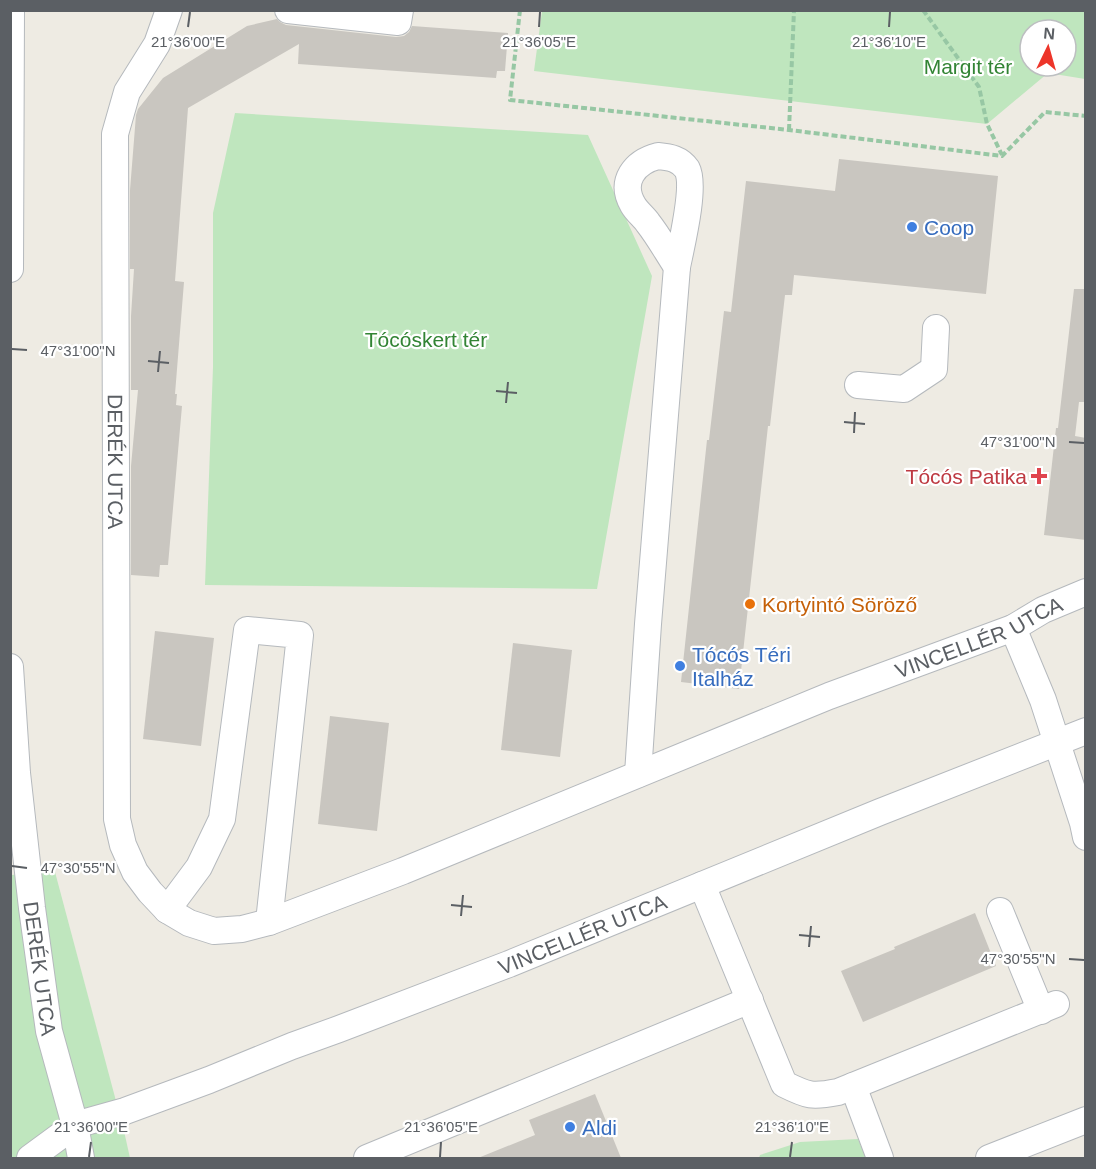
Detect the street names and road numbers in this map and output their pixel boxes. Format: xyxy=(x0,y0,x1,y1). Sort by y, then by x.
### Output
street label: DERÉK UTCA xyxy=(104,394,128,529)
street label: VINCELLÉR UTCA xyxy=(892,592,1066,682)
street label: VINCELLÉR UTCA xyxy=(495,889,670,979)
street label: DERÉK UTCA xyxy=(20,900,61,1037)

